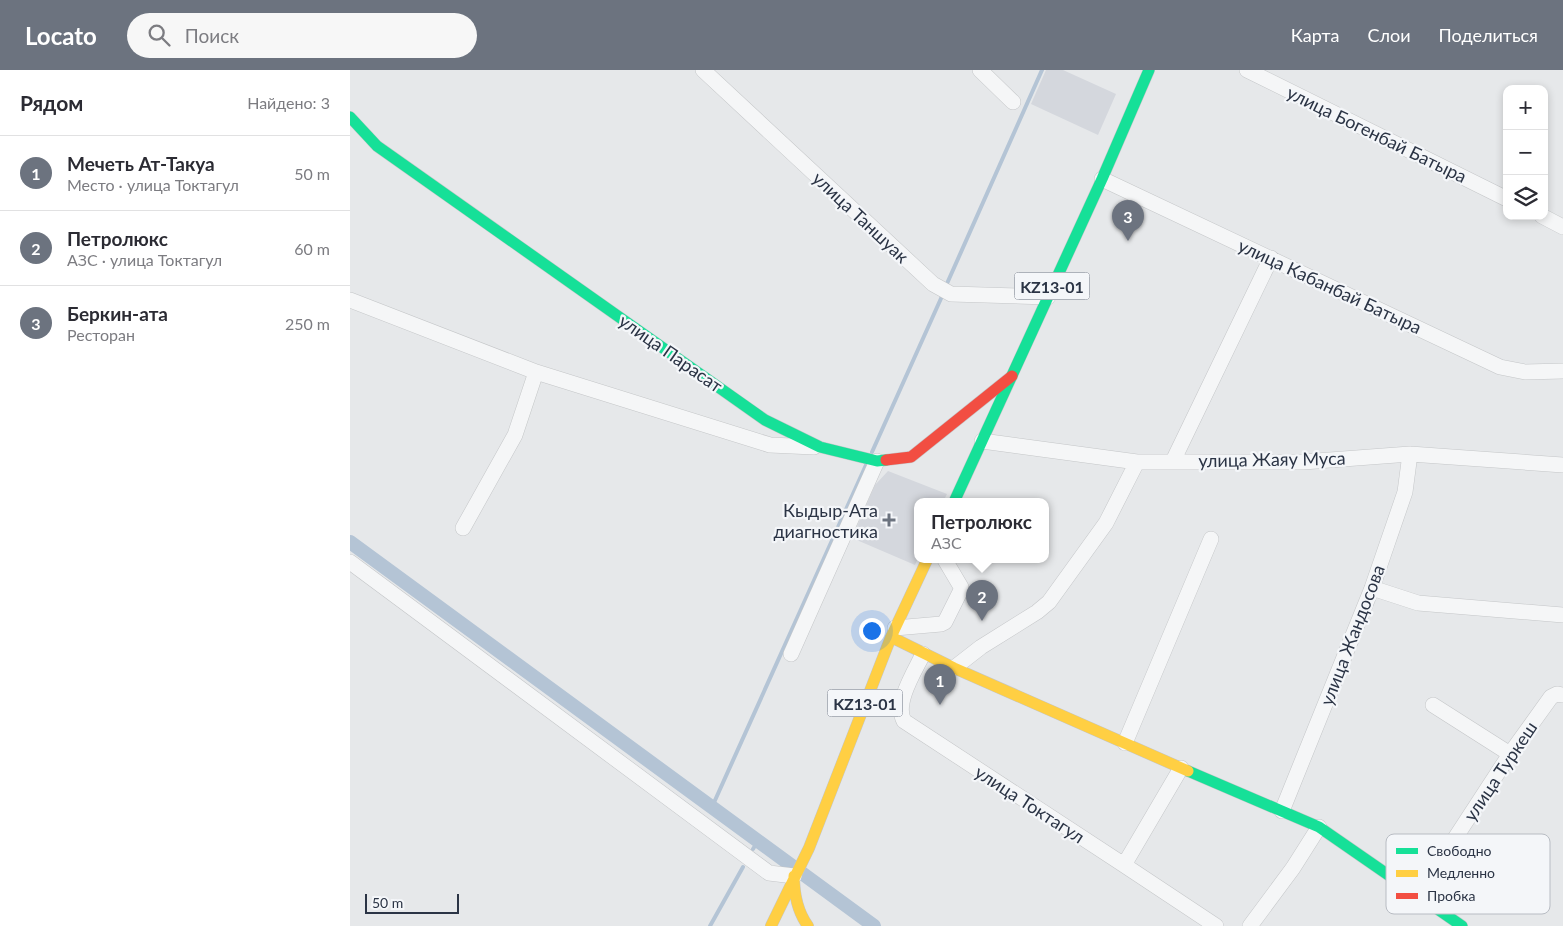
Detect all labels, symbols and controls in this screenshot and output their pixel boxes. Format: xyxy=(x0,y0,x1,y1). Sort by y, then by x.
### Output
search box xyxy=(127,13,477,58)
text: Locato xyxy=(25,21,97,50)
icon: search xyxy=(145,21,173,49)
text: Поиск xyxy=(185,24,239,47)
text: Карта xyxy=(1291,24,1339,46)
text: Слои xyxy=(1367,24,1411,46)
text: Поделиться xyxy=(1439,24,1538,46)
street label: улица Богенбай Батыра xyxy=(1284,81,1470,187)
map controls xyxy=(1503,85,1548,220)
button: + xyxy=(1503,85,1548,130)
text: Рядом xyxy=(20,90,83,115)
text: Найдено: 3 xyxy=(247,93,330,112)
button: − xyxy=(1503,130,1548,175)
text: Мечеть Ат-Такуа xyxy=(67,152,215,175)
text: 1 xyxy=(31,164,41,183)
text: 50 m xyxy=(294,164,330,183)
street label: улица Таншуак xyxy=(808,167,914,268)
text: Место · улица Токтагул xyxy=(67,175,239,194)
button: layers xyxy=(1503,175,1548,220)
pin: 3 xyxy=(1112,200,1144,241)
text: Петролюкс xyxy=(67,227,168,250)
street label: улица Кабанбай Батыра xyxy=(1235,234,1425,338)
text: 2 xyxy=(31,239,41,258)
text: 60 m xyxy=(294,239,330,258)
text: АЗС · улица Токтагул xyxy=(67,250,222,269)
road number: KZ13-01 xyxy=(1014,272,1090,300)
text: Беркин-ата xyxy=(67,302,168,325)
street label: улица Парасат xyxy=(615,309,727,397)
text: 3 xyxy=(31,314,41,333)
text: 250 m xyxy=(285,314,330,333)
text: Ресторан xyxy=(67,325,135,344)
street label: улица Жаяу Муса xyxy=(1198,447,1346,471)
popup xyxy=(914,498,1049,563)
place label: Кыдыр-Ата диагностика xyxy=(773,499,878,542)
text: Петролюкс xyxy=(931,510,1032,533)
marker: Кыдыр-Ата диагностика xyxy=(882,513,896,527)
text: АЗС xyxy=(931,533,962,552)
street label: улица Жандосова xyxy=(1315,561,1389,709)
pin: 2 xyxy=(966,580,998,621)
your location xyxy=(859,618,885,644)
pin: 1 xyxy=(924,664,956,705)
road number: KZ13-01 xyxy=(828,690,902,716)
street label: улица Туркеш xyxy=(1459,717,1541,825)
street label: улица Токтагул xyxy=(971,760,1089,848)
legend xyxy=(1386,834,1550,914)
text: Свободно xyxy=(1427,842,1492,859)
text: Медленно xyxy=(1427,864,1495,881)
text: Пробка xyxy=(1427,887,1475,904)
scale bar xyxy=(365,891,459,914)
text: 50 m xyxy=(372,894,403,911)

